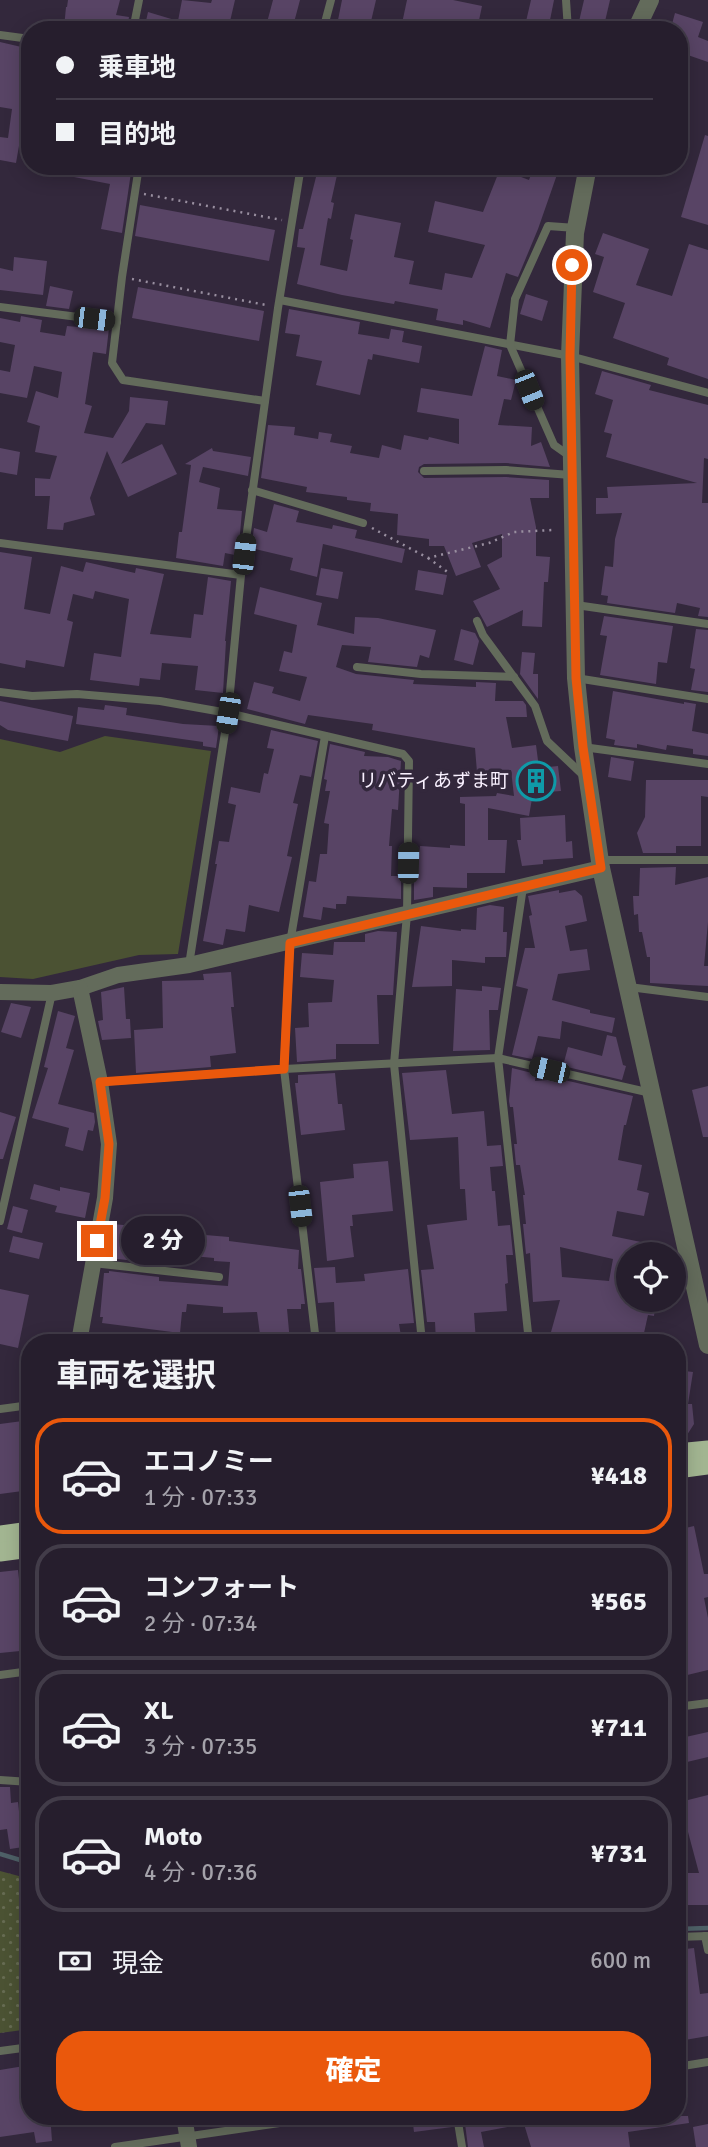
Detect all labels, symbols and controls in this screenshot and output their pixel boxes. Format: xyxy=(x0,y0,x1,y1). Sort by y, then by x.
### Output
text: 乗車地 xyxy=(98,52,176,84)
text: 目的地 xyxy=(98,119,176,151)
route start xyxy=(556,249,588,281)
car xyxy=(72,306,117,332)
car xyxy=(512,367,547,413)
car xyxy=(232,532,257,576)
car xyxy=(215,691,242,735)
building icon: リバティあずま町 xyxy=(515,760,557,802)
place label: リバティあずま町 xyxy=(358,769,509,793)
car xyxy=(398,842,419,884)
car xyxy=(527,1055,572,1085)
car xyxy=(288,1184,313,1228)
callout: 2 分 xyxy=(122,1216,206,1266)
route end xyxy=(81,1225,113,1257)
text: 2 分 xyxy=(143,1226,183,1255)
map controls xyxy=(616,1242,686,1312)
button: locate xyxy=(616,1242,686,1312)
text: 車両を選択 xyxy=(56,1356,216,1395)
icon: car xyxy=(60,1445,123,1508)
text: エコノミー xyxy=(144,1446,274,1478)
text: ¥418 xyxy=(591,1460,647,1492)
text: 1 分 · 07:33 xyxy=(144,1483,257,1512)
icon: car xyxy=(60,1571,123,1634)
text: コンフォート xyxy=(144,1572,299,1604)
text: ¥565 xyxy=(591,1586,647,1618)
text: 2 分 · 07:34 xyxy=(144,1609,257,1638)
text: XL xyxy=(144,1695,174,1727)
icon: car xyxy=(60,1697,123,1760)
text: ¥711 xyxy=(591,1712,647,1744)
text: 3 分 · 07:35 xyxy=(144,1732,257,1761)
text: Moto xyxy=(144,1821,202,1853)
icon: car xyxy=(60,1823,123,1886)
text: ¥731 xyxy=(591,1838,647,1870)
text: 4 分 · 07:36 xyxy=(144,1858,257,1887)
icon: cash xyxy=(56,1942,94,1980)
text: 600 m xyxy=(590,1946,651,1975)
text: 現金 xyxy=(112,1948,164,1980)
button: 確定 xyxy=(56,2031,651,2111)

